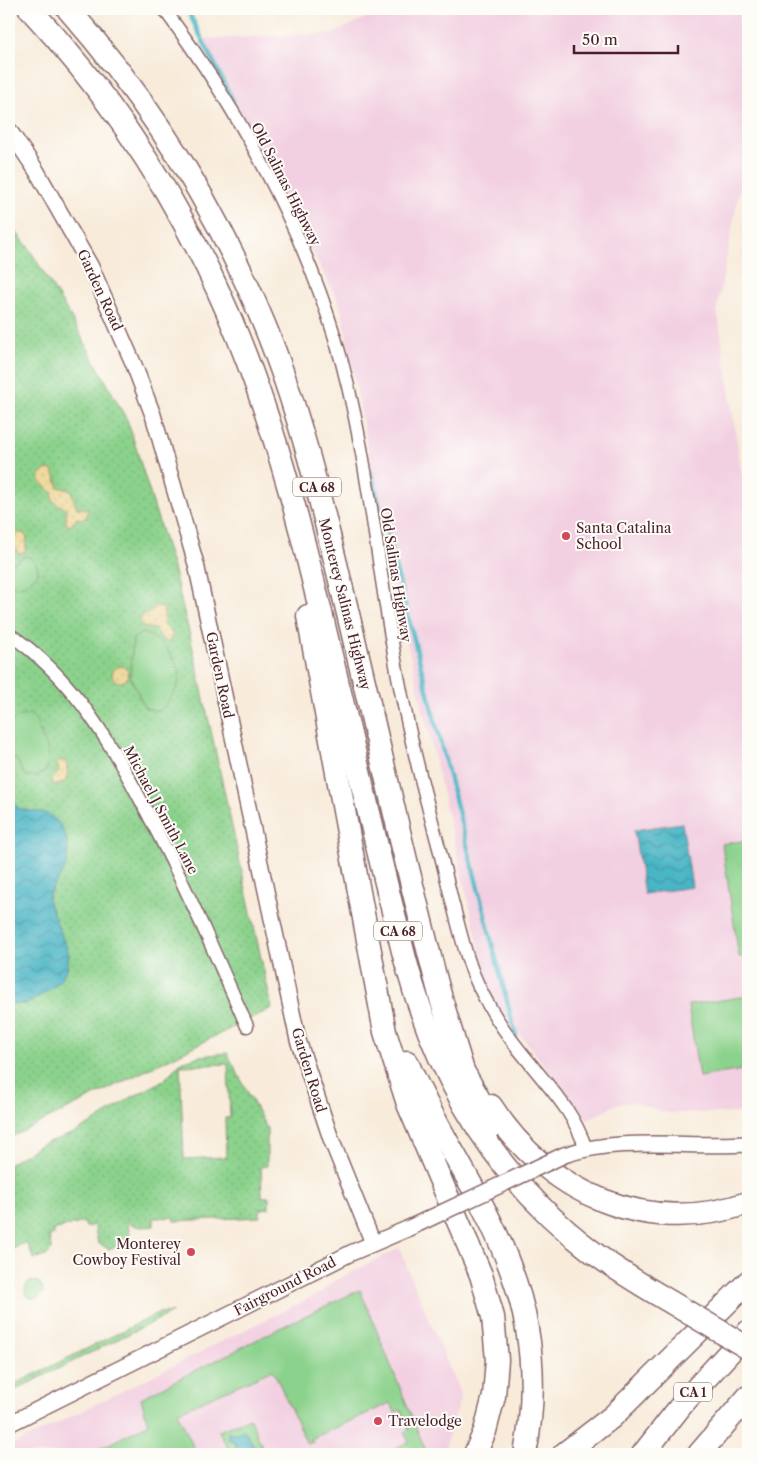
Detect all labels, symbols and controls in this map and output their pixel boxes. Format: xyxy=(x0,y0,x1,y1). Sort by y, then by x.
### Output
scale bar xyxy=(574,22,678,54)
text: 50 m xyxy=(582,30,618,49)
street label: Old Salinas Highway xyxy=(247,119,325,249)
street label: Garden Road xyxy=(73,246,127,334)
road number: CA 68 xyxy=(293,478,341,497)
street label: Old Salinas Highway xyxy=(376,506,416,644)
street label: Monterey Salinas Highway xyxy=(315,516,375,692)
place label: Santa Catalina School xyxy=(576,519,672,553)
marker: Santa Catalina School xyxy=(560,530,572,542)
street label: Garden Road xyxy=(202,630,238,720)
street label: Michael J Smith Lane xyxy=(120,743,203,877)
road number: CA 68 xyxy=(374,921,422,940)
street label: Garden Road xyxy=(288,1025,331,1115)
place label: Monterey Cowboy Festival xyxy=(73,1235,181,1269)
marker: Monterey Cowboy Festival xyxy=(185,1246,197,1258)
street label: Fairground Road xyxy=(231,1252,339,1319)
road number: CA 1 xyxy=(674,1382,712,1401)
place label: Travelodge xyxy=(388,1412,462,1430)
marker: Travelodge xyxy=(372,1415,384,1427)

